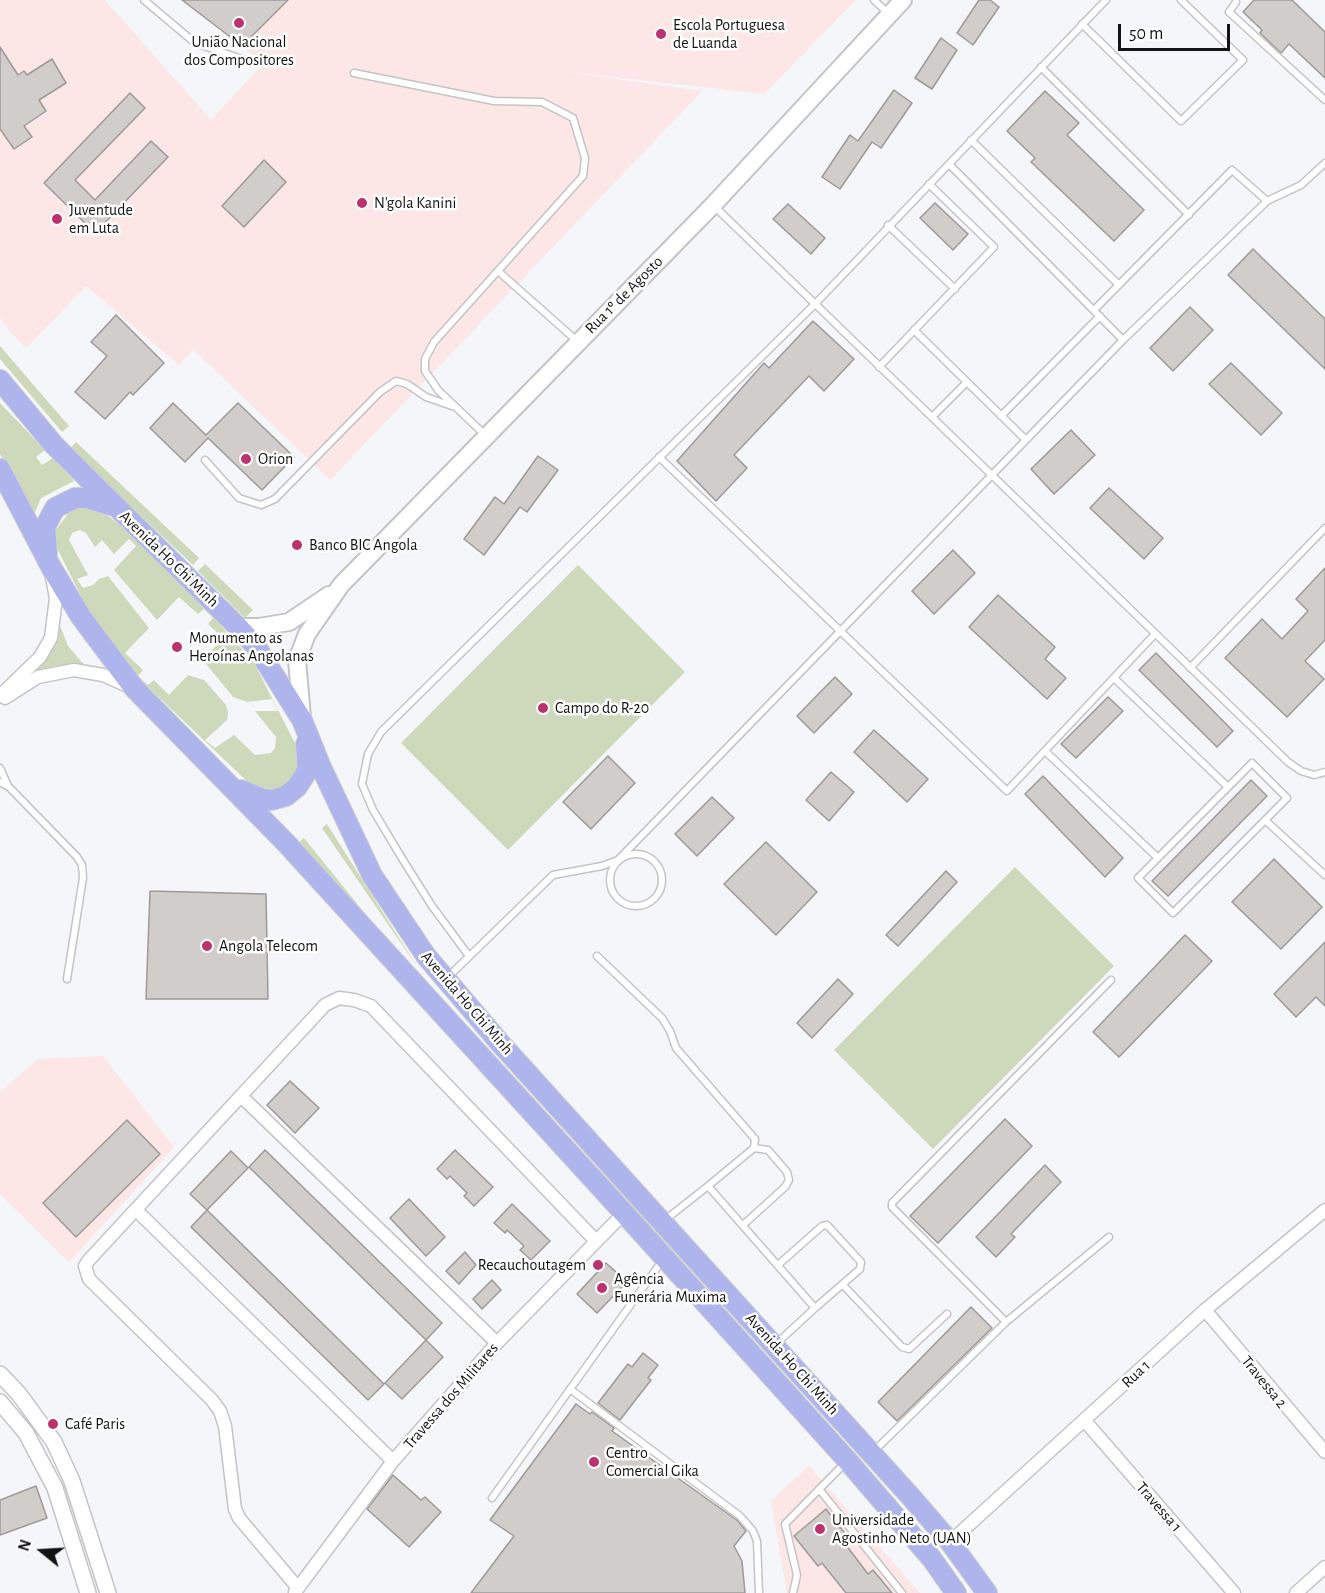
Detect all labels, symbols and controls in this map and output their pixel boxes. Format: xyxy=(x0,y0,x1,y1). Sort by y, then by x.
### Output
scale bar xyxy=(1121,12,1234,50)
place label: Escola Portuguesa de Luanda xyxy=(673,15,785,53)
marker: União Nacional dos Compositores xyxy=(232,16,246,30)
text: 50 m xyxy=(1129,25,1163,43)
marker: Escola Portuguesa de Luanda xyxy=(654,27,668,41)
place label: União Nacional dos Compositores xyxy=(184,32,294,70)
place label: N'gola Kanini xyxy=(374,193,456,213)
marker: N'gola Kanini xyxy=(355,196,369,210)
place label: Juventude em Luta xyxy=(69,200,133,238)
marker: Juventude em Luta xyxy=(50,212,64,226)
street label: Rua 1º de Agosto xyxy=(581,252,667,338)
place label: Orion xyxy=(258,449,293,469)
marker: Orion xyxy=(239,452,253,466)
street label: Avenida Ho Chi Minh xyxy=(115,507,223,611)
place label: Banco BIC Angola xyxy=(309,535,418,555)
marker: Banco BIC Angola xyxy=(290,538,304,552)
place label: Monumento as Heroínas Angolanas xyxy=(189,628,314,666)
marker: Monumento as Heroínas Angolanas xyxy=(170,640,184,654)
place label: Campo do R-20 xyxy=(555,698,649,718)
marker: Campo do R-20 xyxy=(536,701,550,715)
place label: Angola Telecom xyxy=(219,936,318,956)
marker: Angola Telecom xyxy=(200,939,214,953)
street label: Avenida Ho Chi Minh xyxy=(417,947,517,1059)
place label: Recauchoutagem xyxy=(478,1255,586,1275)
marker: Recauchoutagem xyxy=(591,1258,605,1272)
place label: Agência Funerária Muxima xyxy=(614,1269,727,1307)
marker: Agência Funerária Muxima xyxy=(595,1281,609,1295)
street label: Avenida Ho Chi Minh xyxy=(741,1309,843,1419)
street label: Travessa dos Militares xyxy=(400,1339,502,1453)
street label: Travessa 2 xyxy=(1237,1352,1291,1412)
street label: Rua 1 xyxy=(1118,1356,1154,1392)
place label: Café Paris xyxy=(65,1414,125,1434)
marker: Café Paris xyxy=(46,1417,60,1431)
place label: Centro Comercial Gika xyxy=(606,1443,699,1481)
marker: Centro Comercial Gika xyxy=(587,1455,601,1469)
street label: Travessa 1 xyxy=(1132,1478,1186,1536)
place label: Universidade Agostinho Neto (UAN) xyxy=(832,1510,972,1548)
north arrow xyxy=(12,1521,72,1581)
marker: Universidade Agostinho Neto (UAN) xyxy=(813,1522,827,1536)
text: N xyxy=(16,1538,34,1553)

